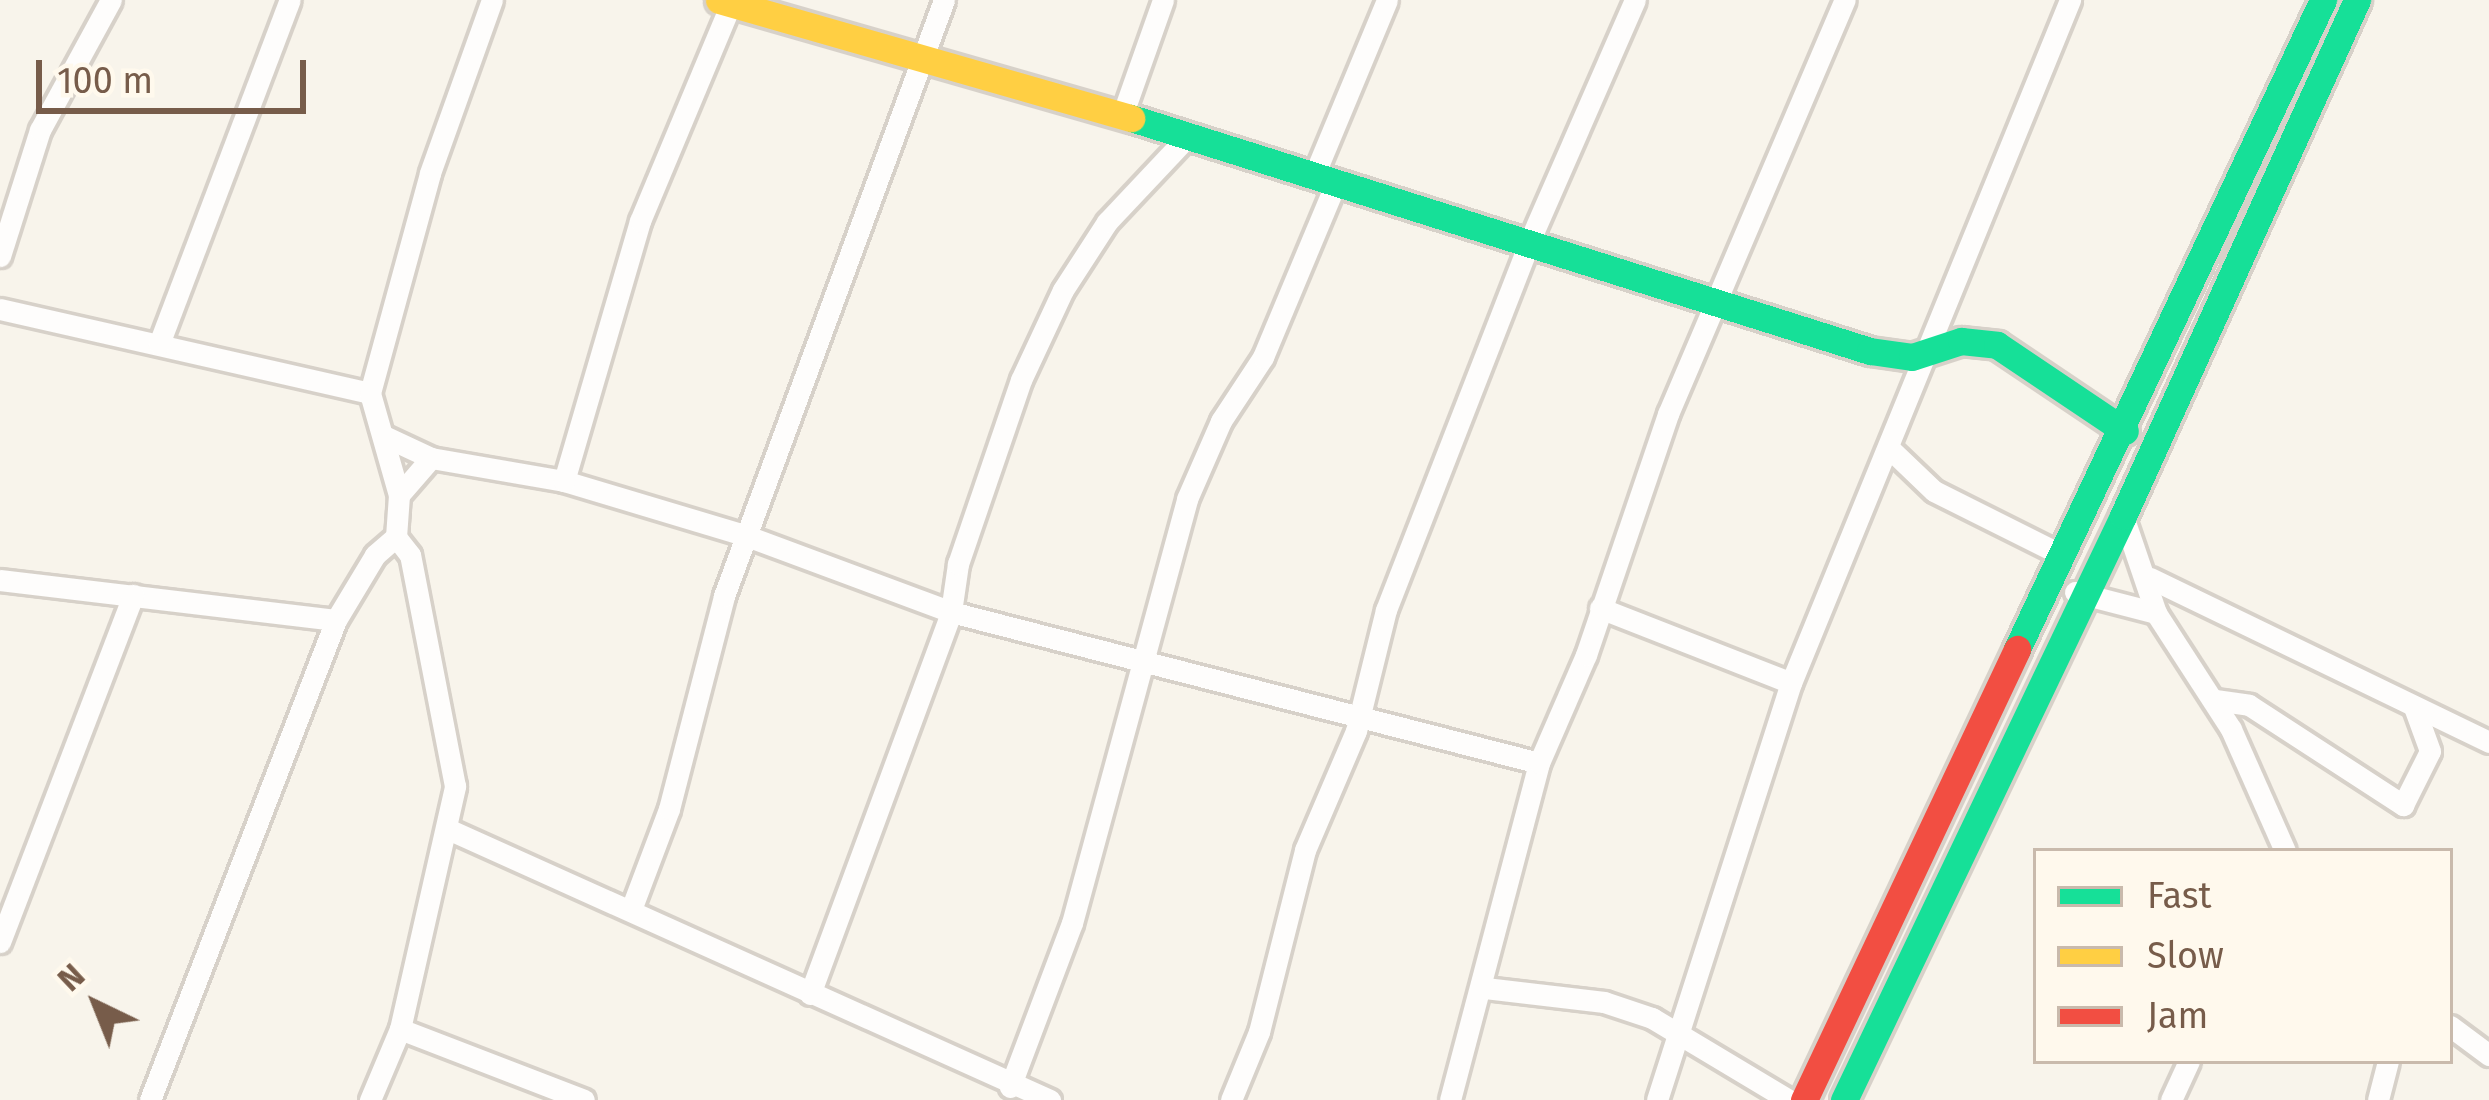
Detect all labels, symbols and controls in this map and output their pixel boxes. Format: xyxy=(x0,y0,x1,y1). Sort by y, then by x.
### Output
scale bar xyxy=(42,36,312,110)
text: 100 m xyxy=(57,59,153,103)
legend xyxy=(2033,848,2453,1064)
text: Fast xyxy=(2147,874,2212,918)
text: Slow xyxy=(2147,934,2224,978)
north arrow xyxy=(36,944,156,1064)
text: N xyxy=(50,956,93,1000)
text: Jam xyxy=(2147,994,2208,1038)

